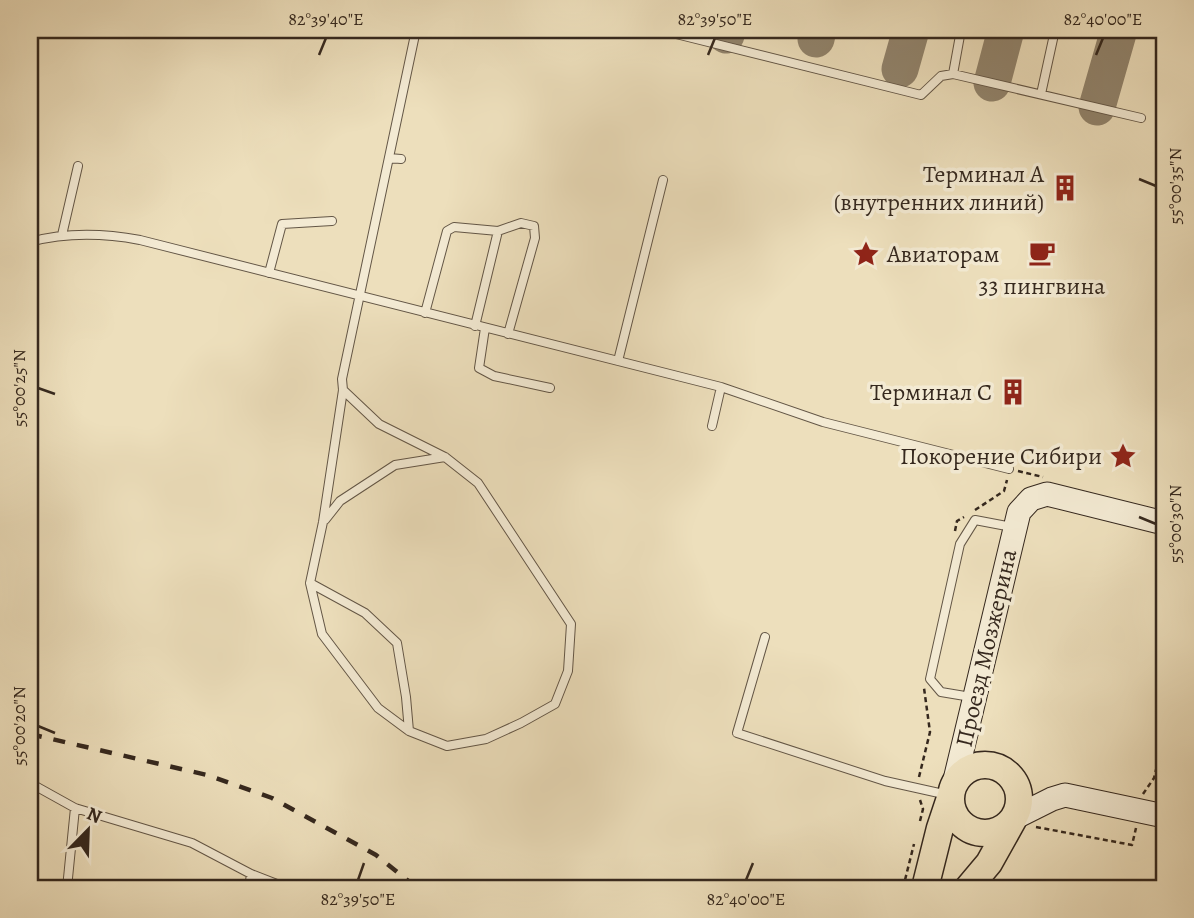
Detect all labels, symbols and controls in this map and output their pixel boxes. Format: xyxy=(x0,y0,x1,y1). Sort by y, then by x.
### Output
text: 82°39'40"E xyxy=(288,7,364,31)
text: 82°39'50"E xyxy=(678,7,752,31)
text: 82°40'00"E xyxy=(1064,7,1142,31)
text: 55°00'35"N xyxy=(1163,148,1187,224)
place label: Терминал А (внутренних линий) xyxy=(834,158,1045,218)
building icon: Терминал А (внутренних линий) xyxy=(1050,173,1080,203)
place label: Авиаторам xyxy=(886,238,1000,270)
cafe icon: 33 пингвина xyxy=(1027,238,1057,268)
place icon: Авиаторам xyxy=(851,239,881,269)
place label: 33 пингвина xyxy=(979,270,1105,302)
text: 55°00'25"N xyxy=(7,349,31,427)
place label: Терминал С xyxy=(870,376,992,408)
building icon: Терминал С xyxy=(998,377,1028,407)
place label: Покорение Сибири xyxy=(900,440,1102,472)
place icon: Покорение Сибири xyxy=(1108,441,1138,471)
text: 55°00'30"N xyxy=(1163,485,1187,563)
street label: Проезд Мозжерина xyxy=(948,546,1024,750)
text: 55°00'20"N xyxy=(7,686,31,766)
north arrow xyxy=(52,796,122,866)
text: N xyxy=(83,801,106,830)
text: 82°39'50"E xyxy=(321,887,395,911)
text: 82°40'00"E xyxy=(707,887,785,911)

